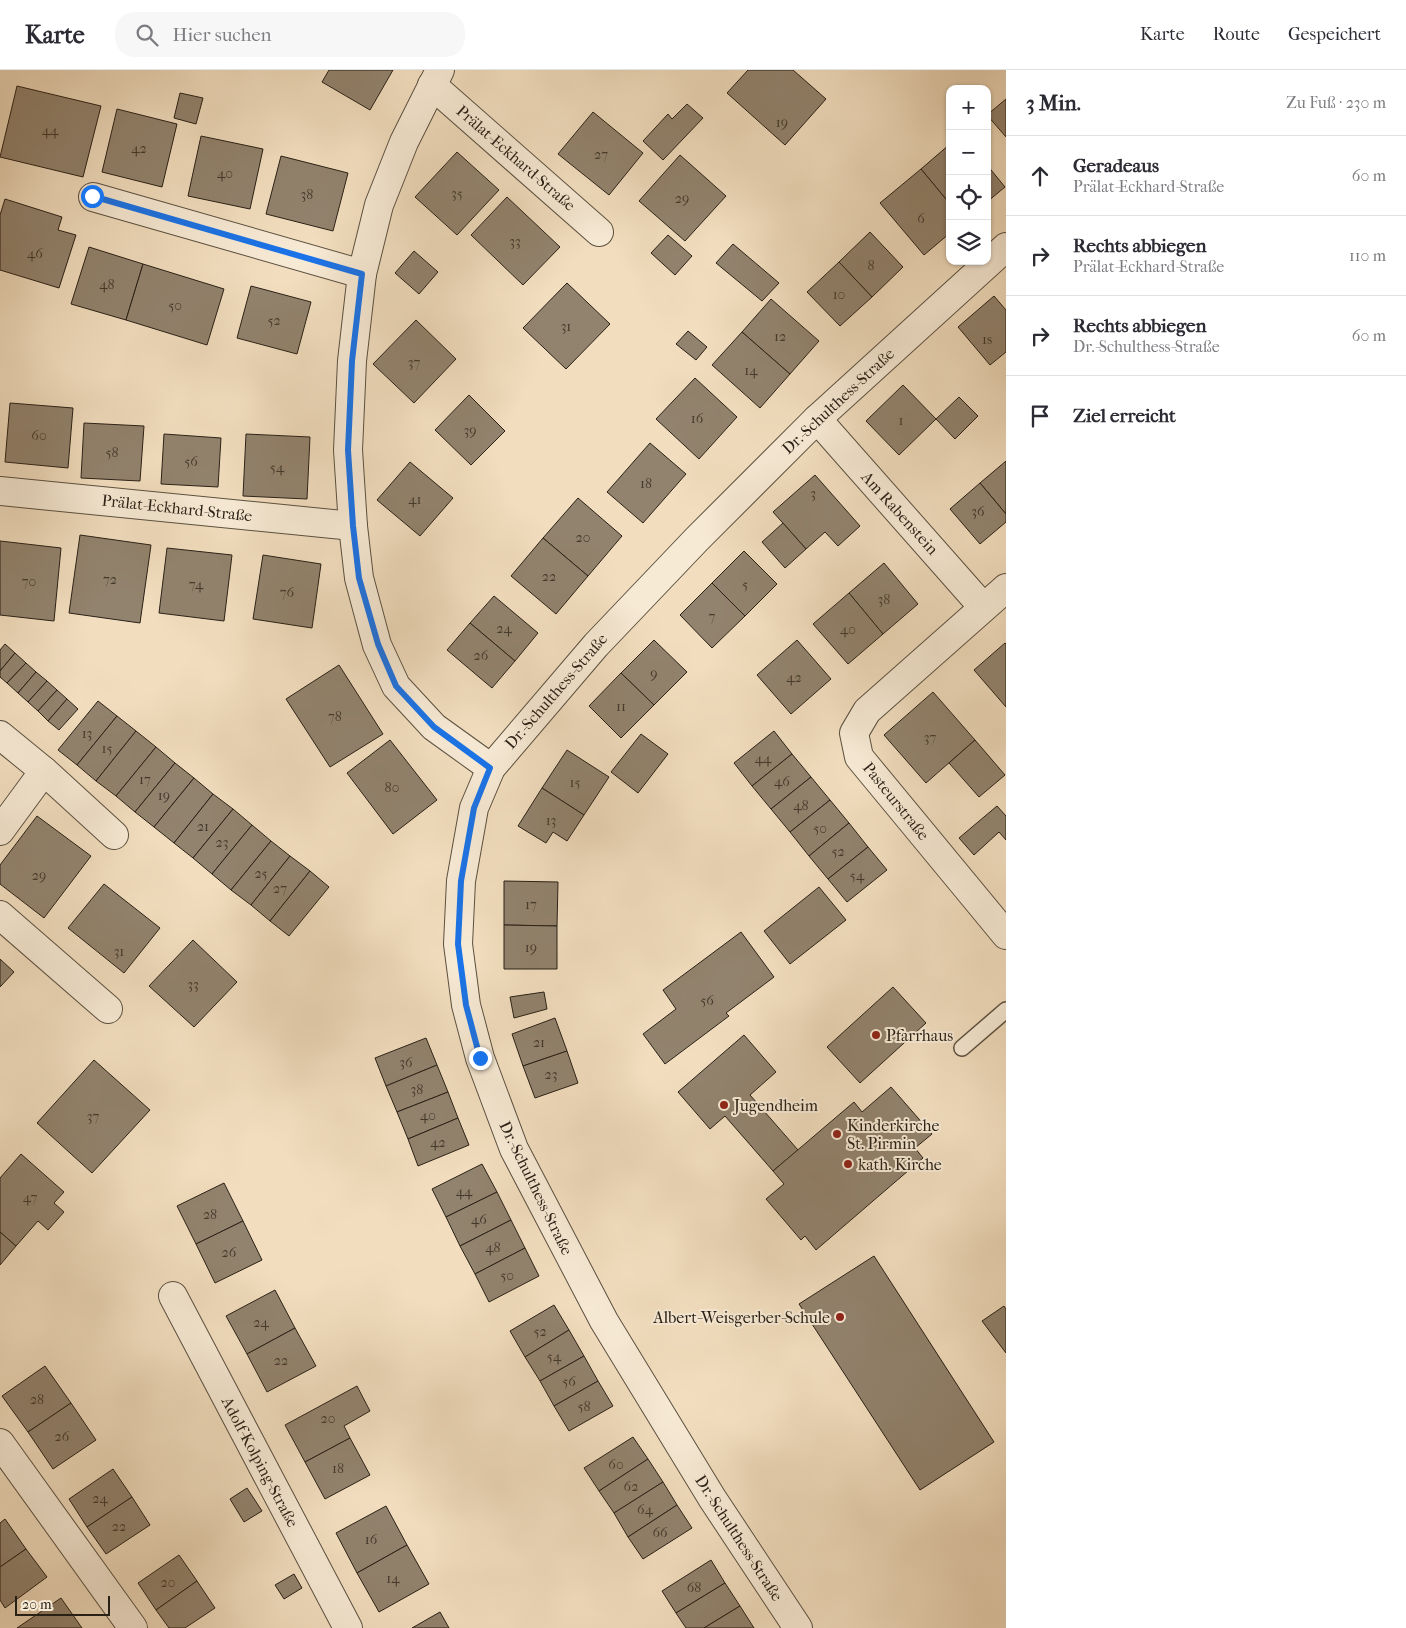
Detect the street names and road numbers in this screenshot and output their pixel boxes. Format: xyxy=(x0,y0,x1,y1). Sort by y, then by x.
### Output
street label: Prälat-Eckhard-Straße xyxy=(453,101,579,215)
street label: Dr.-Schulthess-Straße xyxy=(778,344,898,458)
street label: Am Rabenstein xyxy=(857,467,943,559)
street label: Prälat-Eckhard-Straße xyxy=(101,491,253,525)
street label: Dr.-Schulthess-Straße xyxy=(501,629,611,753)
street label: Pasteurstraße xyxy=(859,758,933,844)
street label: Dr.-Schulthess-Straße xyxy=(495,1118,577,1258)
street label: Adolf-Kolping-Straße xyxy=(217,1393,302,1530)
street label: Dr.-Schulthess-Straße xyxy=(691,1471,787,1605)

